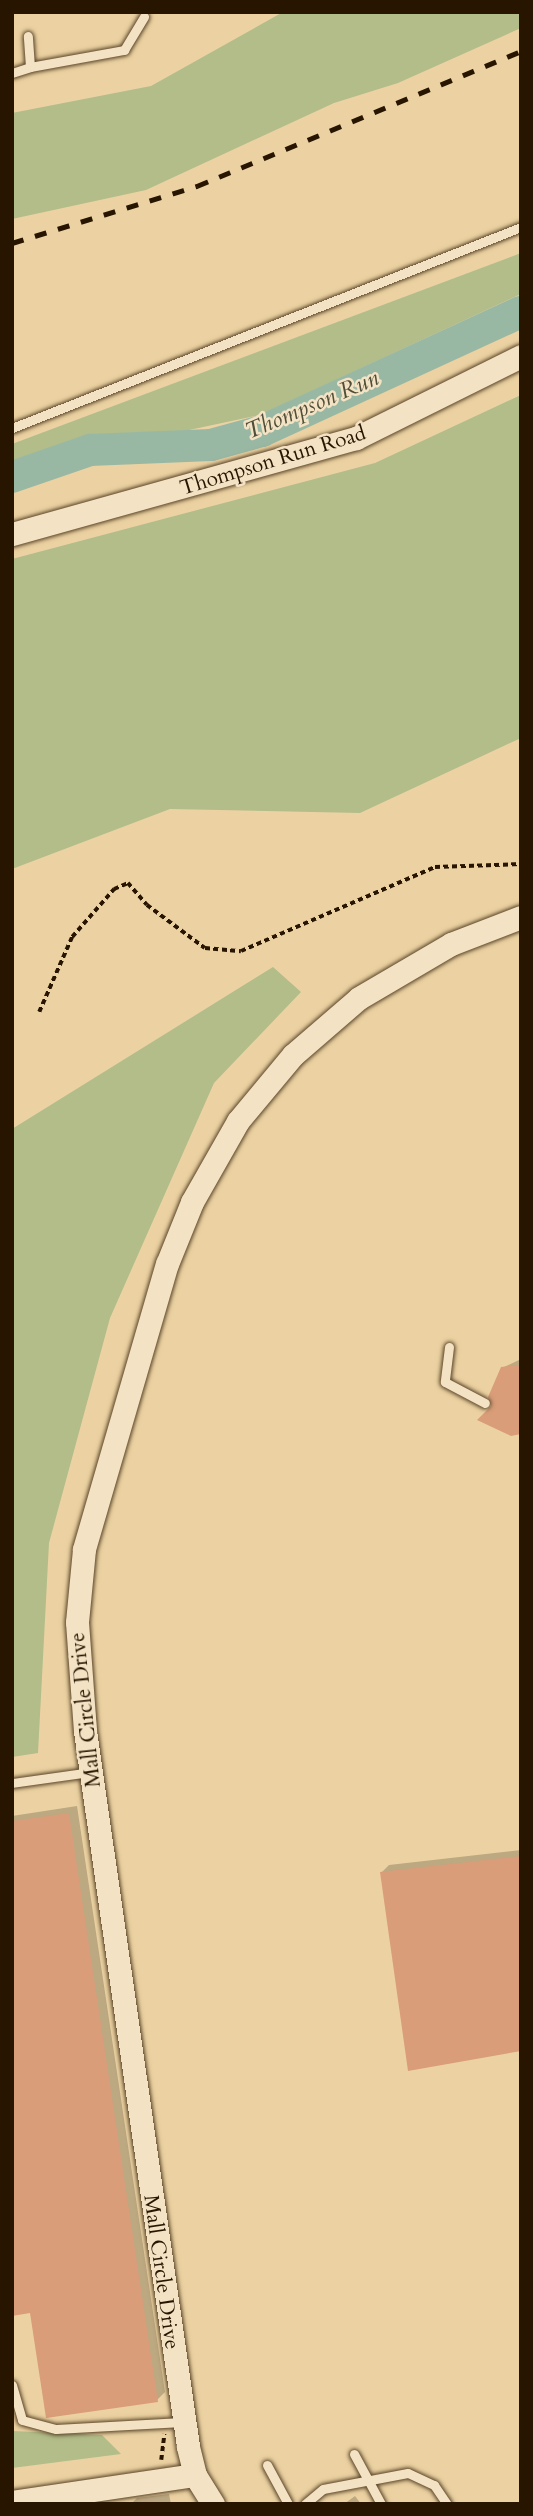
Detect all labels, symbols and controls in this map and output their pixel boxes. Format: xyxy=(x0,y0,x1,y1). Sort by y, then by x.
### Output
water label: Thompson Run xyxy=(241,365,383,445)
street label: Thompson Run Road xyxy=(177,421,369,501)
street label: Mall Circle Drive xyxy=(65,1631,107,1789)
street label: Mall Circle Drive xyxy=(138,2193,184,2351)

